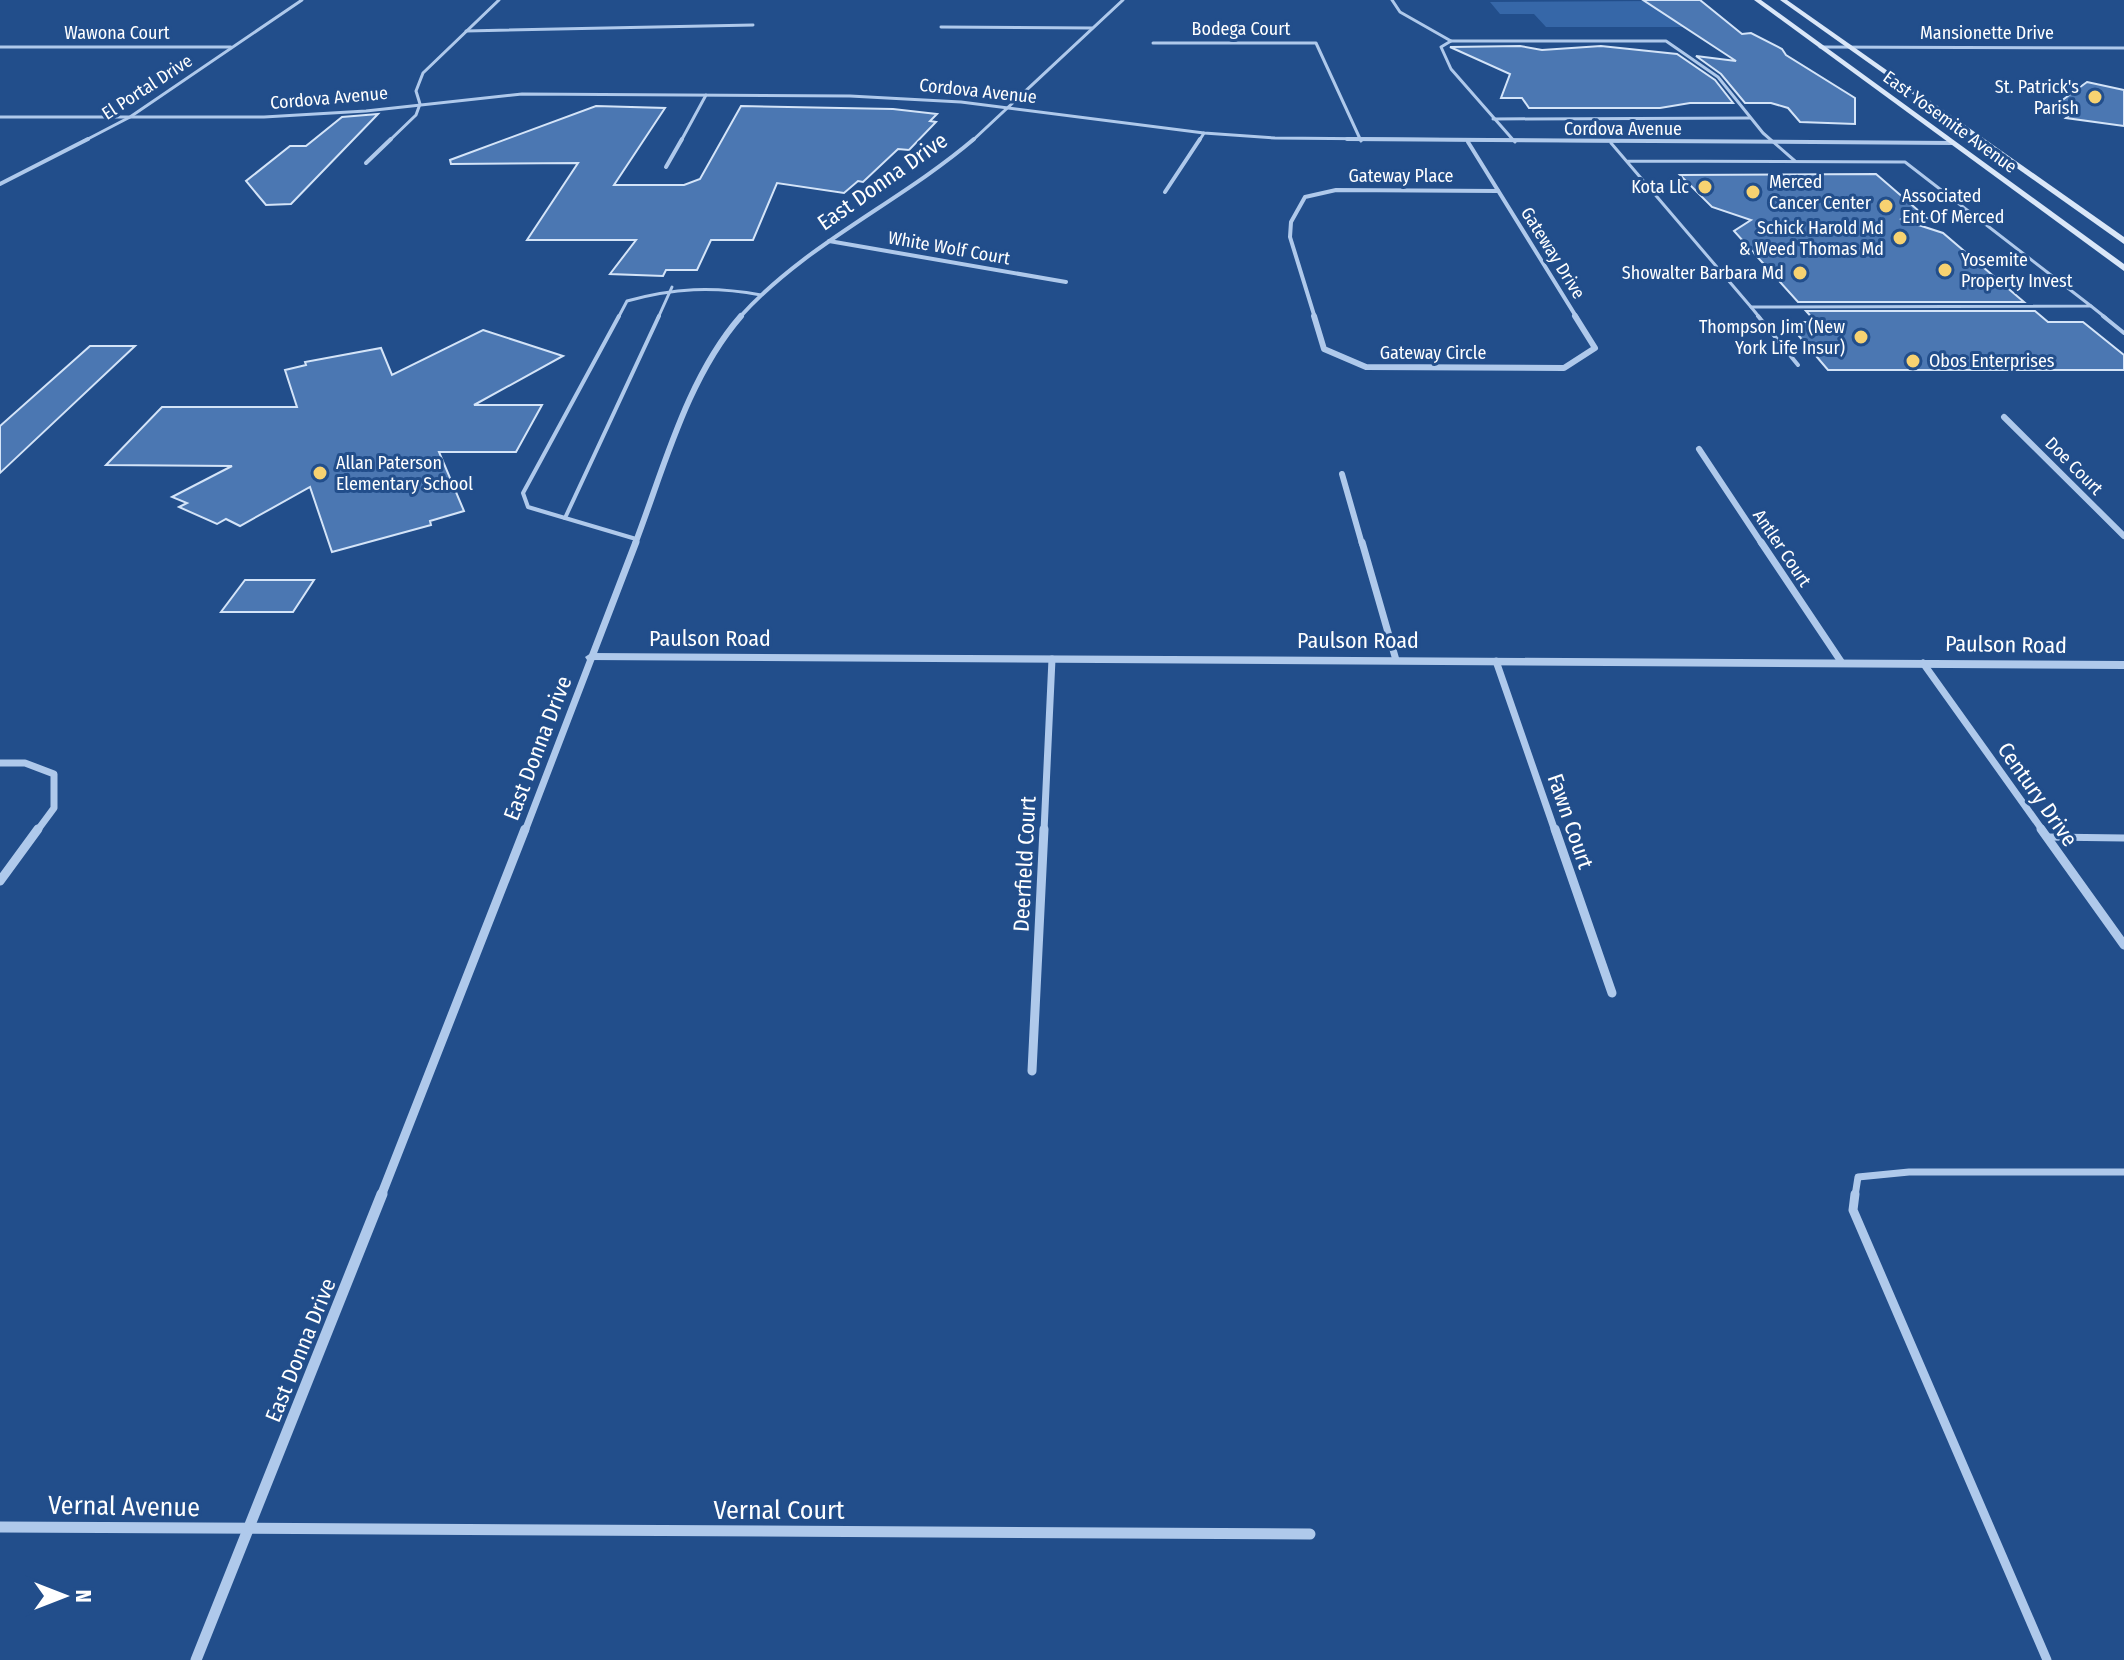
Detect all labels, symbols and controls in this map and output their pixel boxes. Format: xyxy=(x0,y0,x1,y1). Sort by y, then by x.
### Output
street label: Bodega Court xyxy=(1192,18,1291,40)
street label: Wawona Court xyxy=(64,22,170,44)
street label: Mansionette Drive xyxy=(1920,22,2054,44)
street label: El Portal Drive xyxy=(98,50,196,124)
street label: East Yosemite Avenue xyxy=(1879,66,2021,178)
street label: Cordova Avenue xyxy=(918,74,1038,108)
place label: St. Patrick's Parish xyxy=(1995,76,2079,119)
street label: Cordova Avenue xyxy=(269,82,389,114)
marker: St. Patrick's Parish xyxy=(2086,88,2104,106)
street label: Cordova Avenue xyxy=(1564,118,1682,140)
street label: East Donna Drive xyxy=(812,127,952,236)
street label: Gateway Place xyxy=(1349,165,1454,187)
place label: Merced Cancer Center xyxy=(1769,171,1872,214)
place label: Kota Llc xyxy=(1631,176,1689,198)
marker: Kota Llc xyxy=(1696,178,1714,196)
marker: Merced Cancer Center xyxy=(1744,183,1762,201)
place label: Associated Ent Of Merced xyxy=(1902,185,2004,228)
marker: Associated Ent Of Merced xyxy=(1877,197,1895,215)
street label: Gateway Drive xyxy=(1516,203,1590,303)
place label: Schick Harold Md & Weed Thomas Md xyxy=(1739,217,1884,260)
street label: White Wolf Court xyxy=(886,226,1012,270)
marker: Schick Harold Md & Weed Thomas Md xyxy=(1891,229,1909,247)
place label: Yosemite Property Invest xyxy=(1961,249,2073,292)
marker: Yosemite Property Invest xyxy=(1936,261,1954,279)
place label: Showalter Barbara Md xyxy=(1622,262,1784,284)
marker: Showalter Barbara Md xyxy=(1791,264,1809,282)
place label: Thompson Jim (New York Life Insur) xyxy=(1699,316,1845,359)
marker: Thompson Jim (New York Life Insur) xyxy=(1852,328,1870,346)
street label: Gateway Circle xyxy=(1380,342,1486,364)
place label: Obos Enterprises xyxy=(1929,350,2055,372)
marker: Obos Enterprises xyxy=(1904,352,1922,370)
street label: Doe Court xyxy=(2040,432,2108,500)
place label: Allan Paterson Elementary School xyxy=(336,452,473,495)
marker: Allan Paterson Elementary School xyxy=(311,464,329,482)
street label: Antler Court xyxy=(1748,505,1816,591)
street label: Paulson Road xyxy=(649,625,771,652)
street label: Paulson Road xyxy=(1297,627,1419,654)
street label: Paulson Road xyxy=(1945,630,2067,659)
street label: East Donna Drive xyxy=(498,672,577,824)
street label: Century Drive xyxy=(1992,737,2083,852)
street label: Fawn Court xyxy=(1542,770,1600,873)
street label: Deerfield Court xyxy=(1007,795,1042,933)
street label: East Donna Drive xyxy=(259,1274,342,1426)
street label: Vernal Avenue xyxy=(48,1490,200,1523)
street label: Vernal Court xyxy=(713,1495,845,1526)
north arrow xyxy=(24,1556,104,1636)
text: N xyxy=(70,1589,97,1603)

